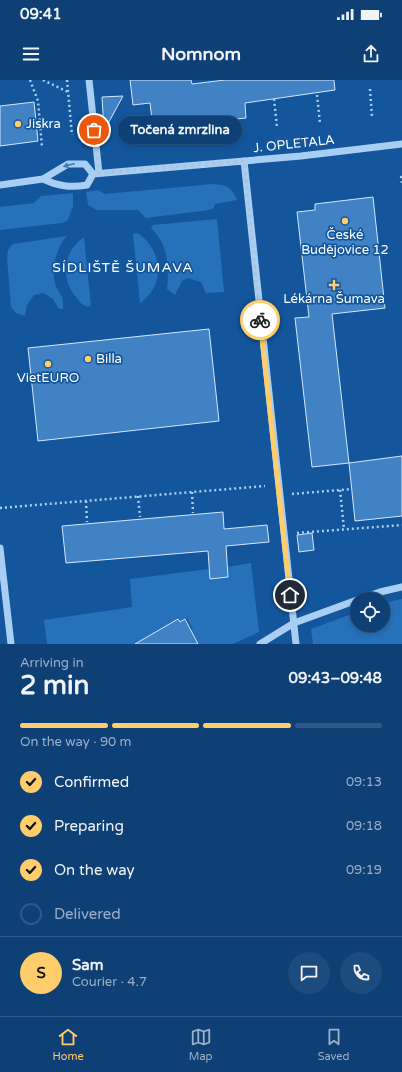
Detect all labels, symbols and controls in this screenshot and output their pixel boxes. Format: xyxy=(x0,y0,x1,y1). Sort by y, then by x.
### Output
text: 09:41 xyxy=(20,5,62,23)
icon: menu xyxy=(20,43,42,65)
text: Nomnom xyxy=(161,43,241,65)
icon: share xyxy=(360,43,382,65)
pin xyxy=(77,113,111,147)
place label: Jiskra xyxy=(26,116,61,132)
callout: Točená zmrzlina xyxy=(118,116,242,144)
marker: Jiskra xyxy=(13,119,23,129)
icon: bag xyxy=(83,119,105,141)
text: Točená zmrzlina xyxy=(130,122,230,138)
street label: J. OPLETALA xyxy=(253,132,336,156)
one-way arrow xyxy=(63,163,75,169)
marker: České Budějovice 12 xyxy=(340,216,350,226)
place label: České Budějovice 12 xyxy=(301,227,389,258)
district label: SÍDLIŠTĚ ŠUMAVA xyxy=(52,259,194,276)
marker: Lékárna Šumava xyxy=(329,280,339,290)
place label: Lékárna Šumava xyxy=(283,291,385,307)
courier xyxy=(240,300,280,340)
icon: bike xyxy=(249,309,271,331)
place label: Billa xyxy=(96,351,122,367)
marker: Billa xyxy=(83,354,93,364)
marker: VietEURO xyxy=(43,359,53,369)
place label: VietEURO xyxy=(17,370,79,386)
pin xyxy=(273,578,307,612)
icon: home xyxy=(279,584,301,606)
map controls xyxy=(350,592,390,632)
button: locate xyxy=(350,592,390,632)
text: Arriving in xyxy=(20,655,84,671)
text: 09:43–09:48 xyxy=(289,669,382,687)
text: 2 min xyxy=(20,670,89,701)
text: On the way · 90 m xyxy=(20,734,132,750)
icon: check xyxy=(20,771,42,793)
text: Confirmed xyxy=(54,773,129,791)
text: 09:13 xyxy=(346,774,382,790)
icon: check xyxy=(20,815,42,837)
text: Preparing xyxy=(54,817,124,835)
text: 09:18 xyxy=(346,818,382,834)
icon: check xyxy=(20,859,42,881)
text: On the way xyxy=(54,861,134,879)
text: 09:19 xyxy=(346,862,382,878)
text: Delivered xyxy=(54,905,121,923)
button: chat xyxy=(288,952,330,994)
button: phone xyxy=(340,952,382,994)
text: Sam xyxy=(72,956,103,974)
text: S xyxy=(36,964,46,982)
text: Courier · 4.7 xyxy=(72,974,147,990)
tab: Home xyxy=(53,1026,84,1063)
tab: Map xyxy=(189,1026,213,1063)
tab: Saved xyxy=(318,1026,349,1063)

